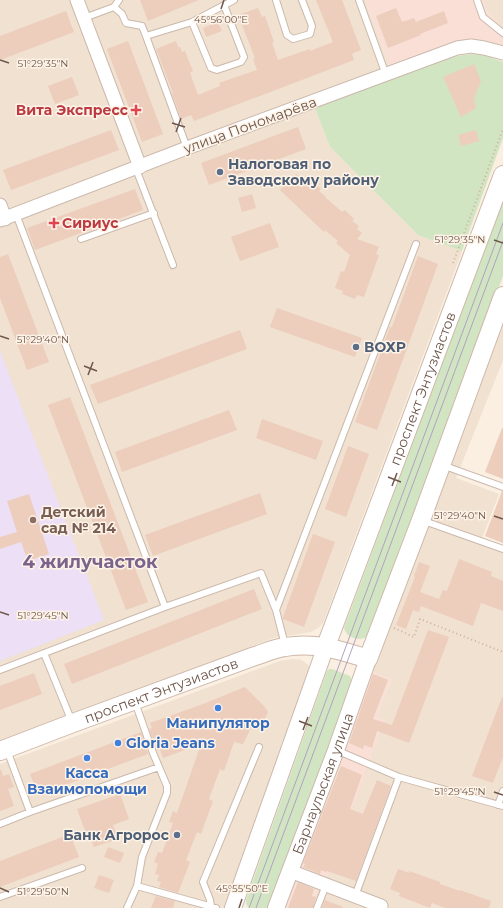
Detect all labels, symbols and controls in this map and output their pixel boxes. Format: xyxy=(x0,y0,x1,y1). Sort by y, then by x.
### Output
text: 45°56'00"E xyxy=(194,13,248,26)
text: 51°29'35"N xyxy=(18,57,68,70)
street label: улица Пономарёва xyxy=(180,93,319,158)
place label: Вита Экспресс xyxy=(16,101,129,119)
marker: Вита Экспресс xyxy=(131,105,141,115)
place label: Налоговая по Заводскому району xyxy=(227,155,379,189)
marker: Налоговая по Заводскому району xyxy=(215,167,225,177)
place label: Сириус xyxy=(62,214,119,232)
marker: Сириус xyxy=(49,218,59,228)
text: 51°29'35"N xyxy=(435,233,485,246)
street label: проспект Энтузиастов xyxy=(386,309,460,468)
text: 51°29'40"N xyxy=(17,333,69,346)
place label: ВОХР xyxy=(364,338,406,356)
marker: ВОХР xyxy=(351,342,361,352)
place label: Детский сад № 214 xyxy=(41,503,116,537)
text: 51°29'40"N xyxy=(434,509,486,522)
marker: Детский сад № 214 xyxy=(28,515,38,525)
district label: 4 жилучасток xyxy=(22,551,158,573)
text: 51°29'45"N xyxy=(17,609,69,622)
street label: проспект Энтузиастов xyxy=(82,654,241,727)
marker: Манипулятор xyxy=(213,703,223,713)
street label: Барнаульская улица xyxy=(288,710,357,857)
place label: Манипулятор xyxy=(166,714,270,732)
place label: Gloria Jeans xyxy=(126,734,215,752)
marker: Gloria Jeans xyxy=(113,738,123,748)
marker: Касса Взаимопомощи xyxy=(82,753,92,763)
place label: Касса Взаимопомощи xyxy=(27,764,147,798)
text: 51°29'45"N xyxy=(434,785,486,798)
place label: Банк Агророс xyxy=(63,826,170,844)
marker: Банк Агророс xyxy=(172,830,182,840)
text: 45°55'50"E xyxy=(216,882,269,895)
text: 51°29'50"N xyxy=(17,885,69,898)

